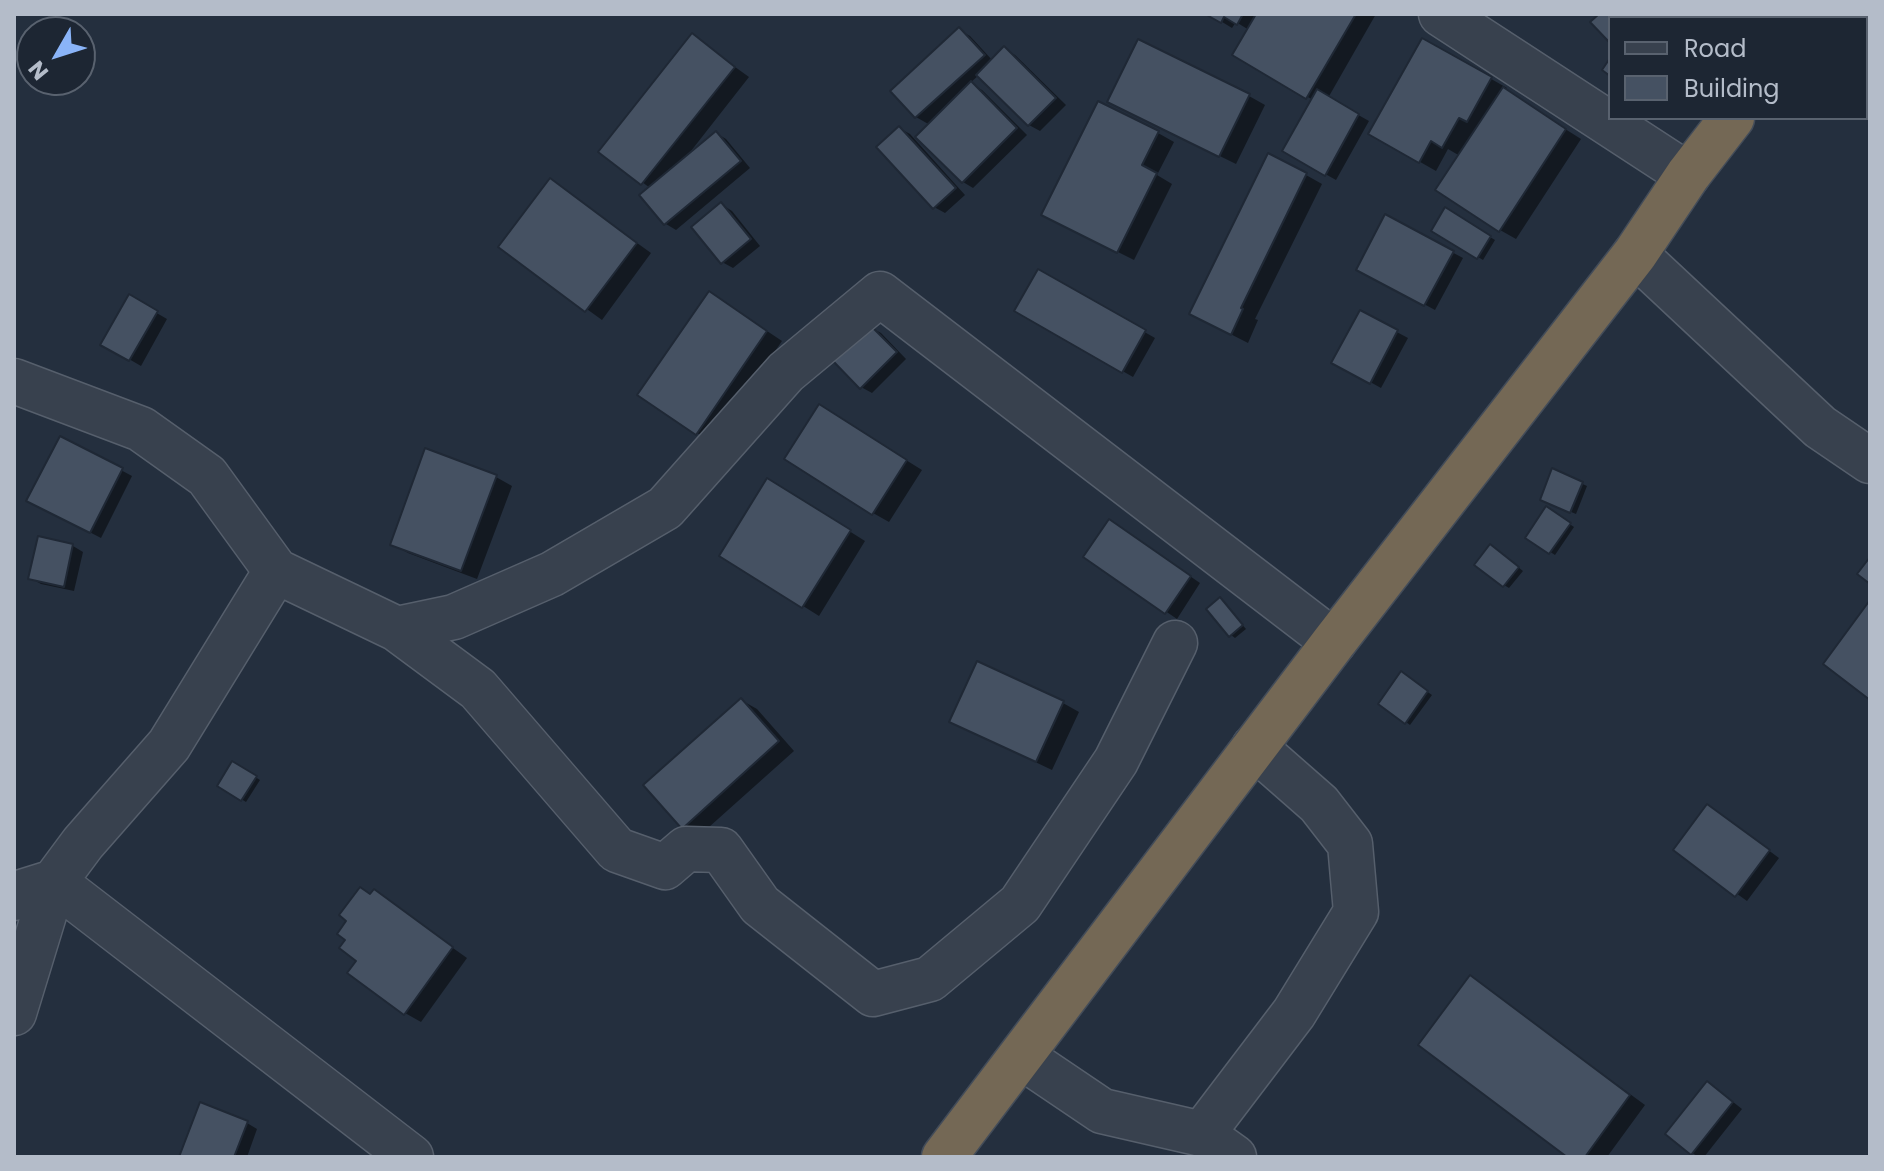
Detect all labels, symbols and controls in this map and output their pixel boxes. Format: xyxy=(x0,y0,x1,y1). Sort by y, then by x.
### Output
north arrow xyxy=(16,16,96,96)
legend xyxy=(1608,16,1868,120)
text: Road xyxy=(1684,32,1746,65)
text: N xyxy=(21,54,56,86)
text: Building xyxy=(1684,72,1780,105)

